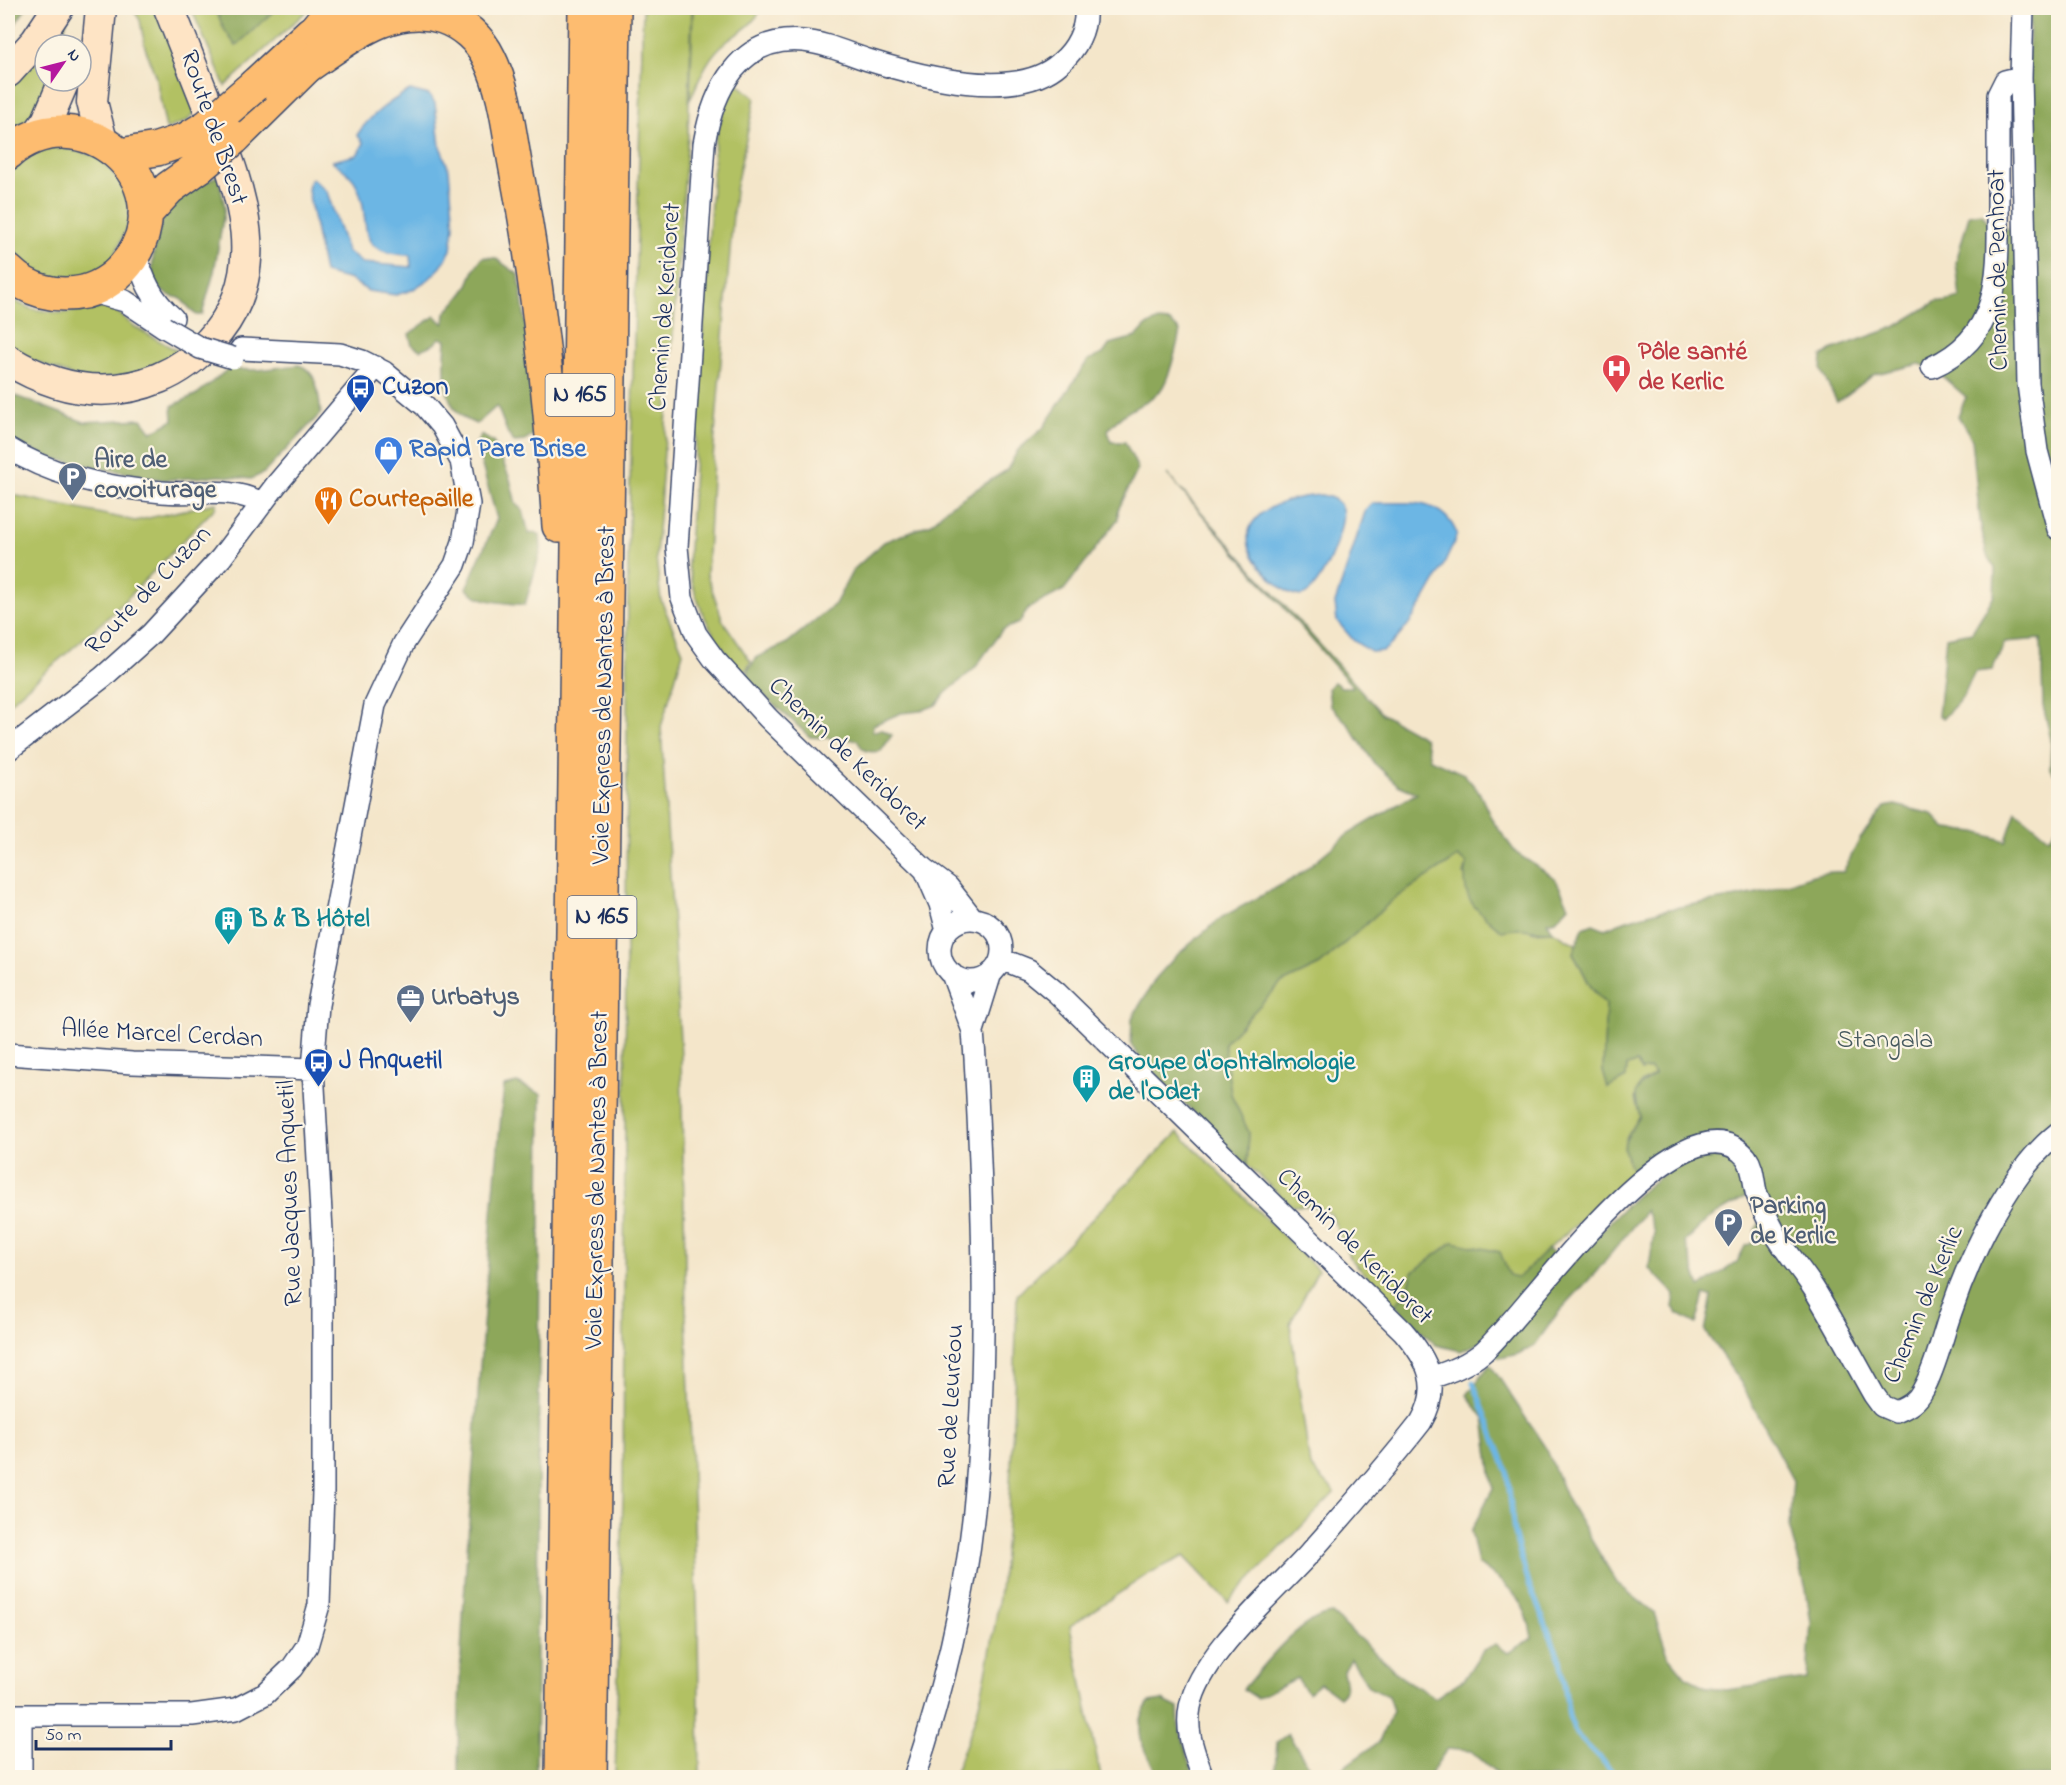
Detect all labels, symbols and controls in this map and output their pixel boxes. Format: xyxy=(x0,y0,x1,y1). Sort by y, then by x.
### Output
north arrow xyxy=(33,33,93,93)
text: N xyxy=(61,44,87,67)
street label: Route de Brest xyxy=(169,45,257,211)
street label: Chemin de Penhoat xyxy=(1978,169,2020,371)
street label: Chemin de Keridoret xyxy=(640,201,692,412)
place label: Pôle santé de Kerlic xyxy=(1638,334,1749,402)
hospital icon: Pôle santé de Kerlic xyxy=(1601,352,1633,394)
place label: Cuzon xyxy=(382,369,448,407)
bus stop icon: Cuzon xyxy=(345,372,377,414)
road number: N 165 xyxy=(546,374,614,416)
place label: Rapid Pare Brise xyxy=(409,431,588,469)
shop icon: Rapid Pare Brise xyxy=(372,434,404,476)
place label: Aire de covoiturage xyxy=(94,442,218,511)
parking icon: Aire de covoiturage xyxy=(57,460,89,502)
place label: Courtepaille xyxy=(349,481,475,519)
restaurant icon: Courtepaille xyxy=(312,484,344,526)
street label: Route de Cuzon xyxy=(77,517,221,665)
street label: Voie Express de Nantes à Brest xyxy=(583,525,627,866)
street label: Chemin de Keridoret xyxy=(759,669,935,841)
road number: N 165 xyxy=(568,896,636,938)
place label: B & B Hôtel xyxy=(249,901,370,939)
building icon: B & B Hôtel xyxy=(213,904,245,946)
place label: Urbatys xyxy=(431,979,520,1017)
office icon: Urbatys xyxy=(394,982,426,1024)
street label: Voie Express de Nantes à Brest xyxy=(576,1010,620,1351)
street label: Allée Marcel Cerdan xyxy=(60,1011,264,1059)
park label: Stangala xyxy=(1837,1022,1933,1060)
place label: J Anquetil xyxy=(339,1043,442,1081)
place label: Groupe d'ophtalmologie de l'Odet xyxy=(1108,1044,1357,1112)
bus stop icon: J Anquetil xyxy=(302,1046,334,1088)
building icon: Groupe d'ophtalmologie de l'Odet xyxy=(1071,1062,1103,1104)
street label: Rue Jacques Anquetil xyxy=(268,1079,314,1307)
street label: Chemin de Keridoret xyxy=(1267,1160,1441,1334)
place label: Parking de Kerlic xyxy=(1750,1188,1837,1256)
parking icon: Parking de Kerlic xyxy=(1713,1206,1745,1248)
street label: Chemin de Kerlic xyxy=(1874,1220,1975,1390)
street label: Rue de Leuréou xyxy=(929,1323,975,1489)
scale bar xyxy=(36,1713,171,1751)
text: 50 m xyxy=(45,1723,82,1749)

